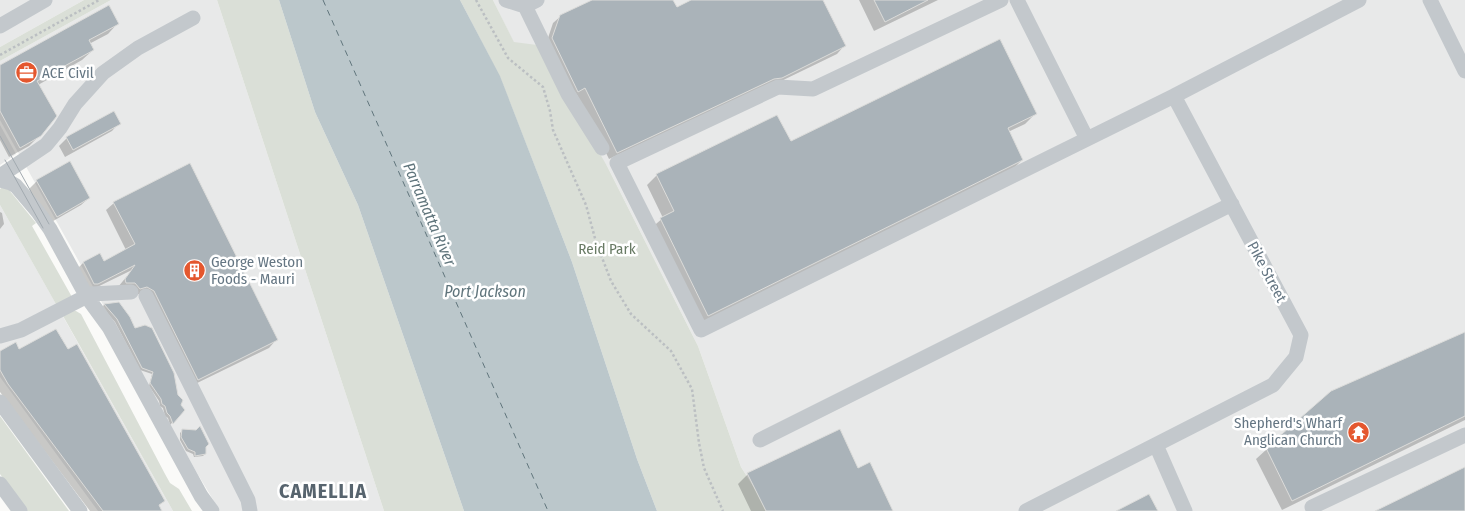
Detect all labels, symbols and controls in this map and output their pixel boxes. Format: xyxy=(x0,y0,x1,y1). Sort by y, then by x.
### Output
office icon: ACE Civil xyxy=(14,61,38,85)
place label: ACE Civil xyxy=(42,64,94,82)
water label: Parramatta River xyxy=(399,160,460,269)
street label: Pike Street xyxy=(1243,238,1291,306)
park label: Reid Park xyxy=(578,240,636,258)
place label: George Weston Foods - Mauri xyxy=(211,253,303,288)
building icon: George Weston Foods - Mauri xyxy=(183,259,207,283)
water label: Port Jackson xyxy=(444,282,526,301)
place label: Shepherd's Wharf Anglican Church xyxy=(1234,414,1343,449)
temple icon: Shepherd's Wharf Anglican Church xyxy=(1346,420,1370,444)
district label: CAMELLIA xyxy=(279,479,367,503)

